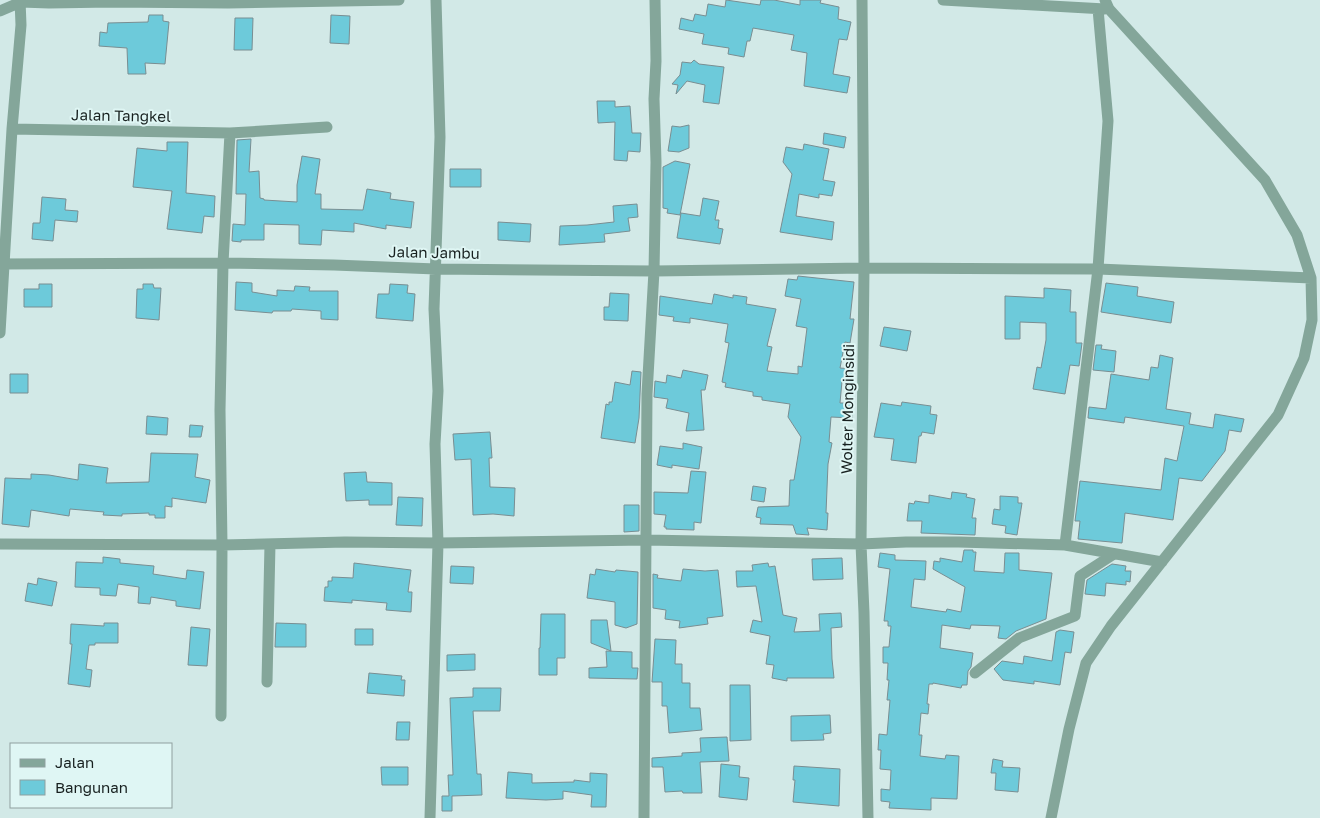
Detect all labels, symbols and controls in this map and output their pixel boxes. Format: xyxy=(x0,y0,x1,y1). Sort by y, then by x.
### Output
street label: Jalan Tangkel xyxy=(71,105,171,125)
street label: Jalan Jambu xyxy=(388,242,480,262)
street label: Wolter Monginsidi xyxy=(837,344,857,474)
legend xyxy=(10,743,172,808)
text: Jalan xyxy=(55,753,94,771)
text: Bangunan xyxy=(55,778,128,796)

